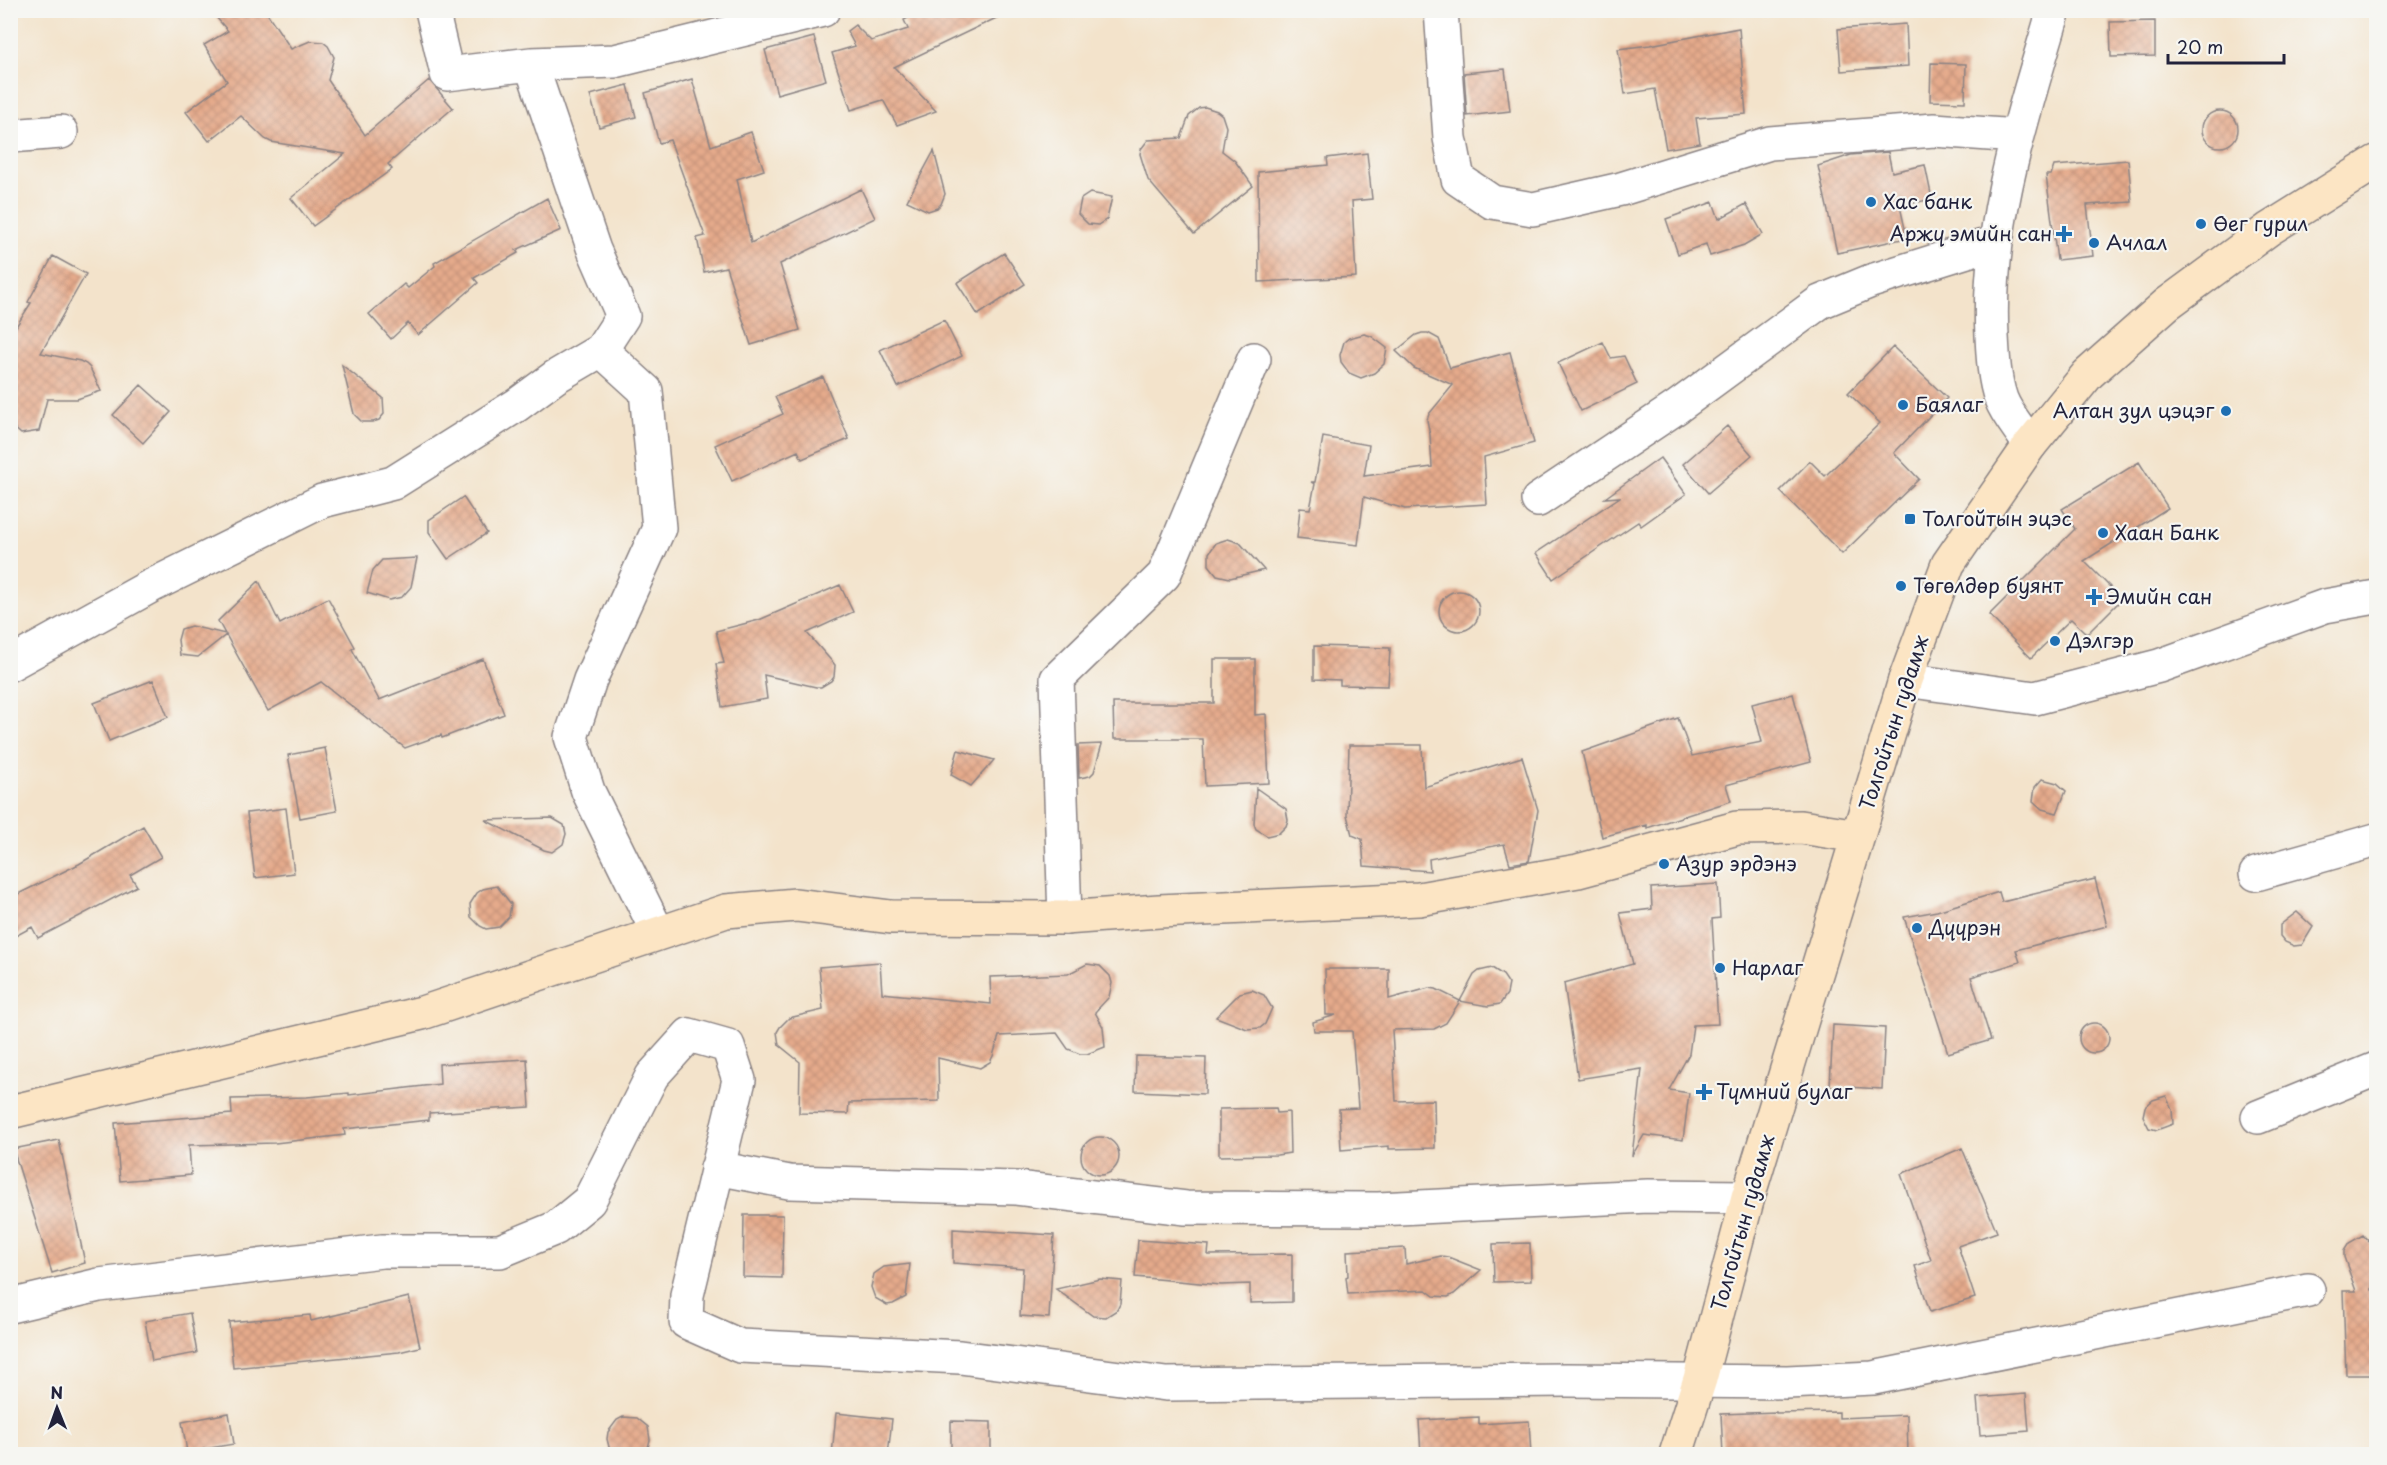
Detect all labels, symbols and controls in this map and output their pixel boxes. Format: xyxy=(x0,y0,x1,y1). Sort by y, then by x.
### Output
scale bar xyxy=(2168,27,2284,65)
text: 20 m xyxy=(2177,33,2223,60)
place label: Хас банк xyxy=(1883,186,1972,216)
marker: Хас банк xyxy=(1864,195,1878,209)
place label: Өег гурил xyxy=(2213,208,2308,238)
marker: Өег гурил xyxy=(2194,217,2208,231)
place label: Аржү эмийн сан xyxy=(1890,218,2052,248)
marker: Аржү эмийн сан xyxy=(2057,227,2071,241)
place label: Ачлал xyxy=(2106,227,2167,257)
marker: Ачлал xyxy=(2087,236,2101,250)
place label: Баялаг xyxy=(1915,389,1984,419)
place label: Алтан зул цэцэг xyxy=(2053,395,2215,425)
marker: Баялаг xyxy=(1896,398,1910,412)
marker: Алтан зул цэцэг xyxy=(2219,404,2233,418)
place label: Толгойтын эцэс xyxy=(1922,503,2072,533)
marker: Толгойтын эцэс xyxy=(1903,512,1917,526)
place label: Хаан Банк xyxy=(2115,517,2219,547)
marker: Хаан Банк xyxy=(2096,526,2110,540)
place label: Төгөлдөр буянт xyxy=(1913,570,2063,600)
marker: Төгөлдөр буянт xyxy=(1894,579,1908,593)
place label: Эмийн сан xyxy=(2106,581,2212,611)
marker: Эмийн сан xyxy=(2087,590,2101,604)
place label: Дэлгэр xyxy=(2066,625,2134,655)
street label: Толгойтын гудамж xyxy=(1851,631,1936,814)
marker: Дэлгэр xyxy=(2048,634,2062,648)
place label: Азур эрдэнэ xyxy=(1676,848,1797,878)
marker: Азур эрдэнэ xyxy=(1657,857,1671,871)
place label: Дүүрэн xyxy=(1928,912,2001,942)
marker: Дүүрэн xyxy=(1910,921,1924,935)
place label: Нарлаг xyxy=(1732,952,1804,982)
marker: Нарлаг xyxy=(1713,961,1727,975)
place label: Түмний булаг xyxy=(1716,1076,1854,1106)
marker: Түмний булаг xyxy=(1697,1085,1711,1099)
street label: Толгойтын гудамж xyxy=(1703,1131,1782,1314)
north arrow xyxy=(27,1378,87,1438)
text: N xyxy=(50,1380,63,1404)

